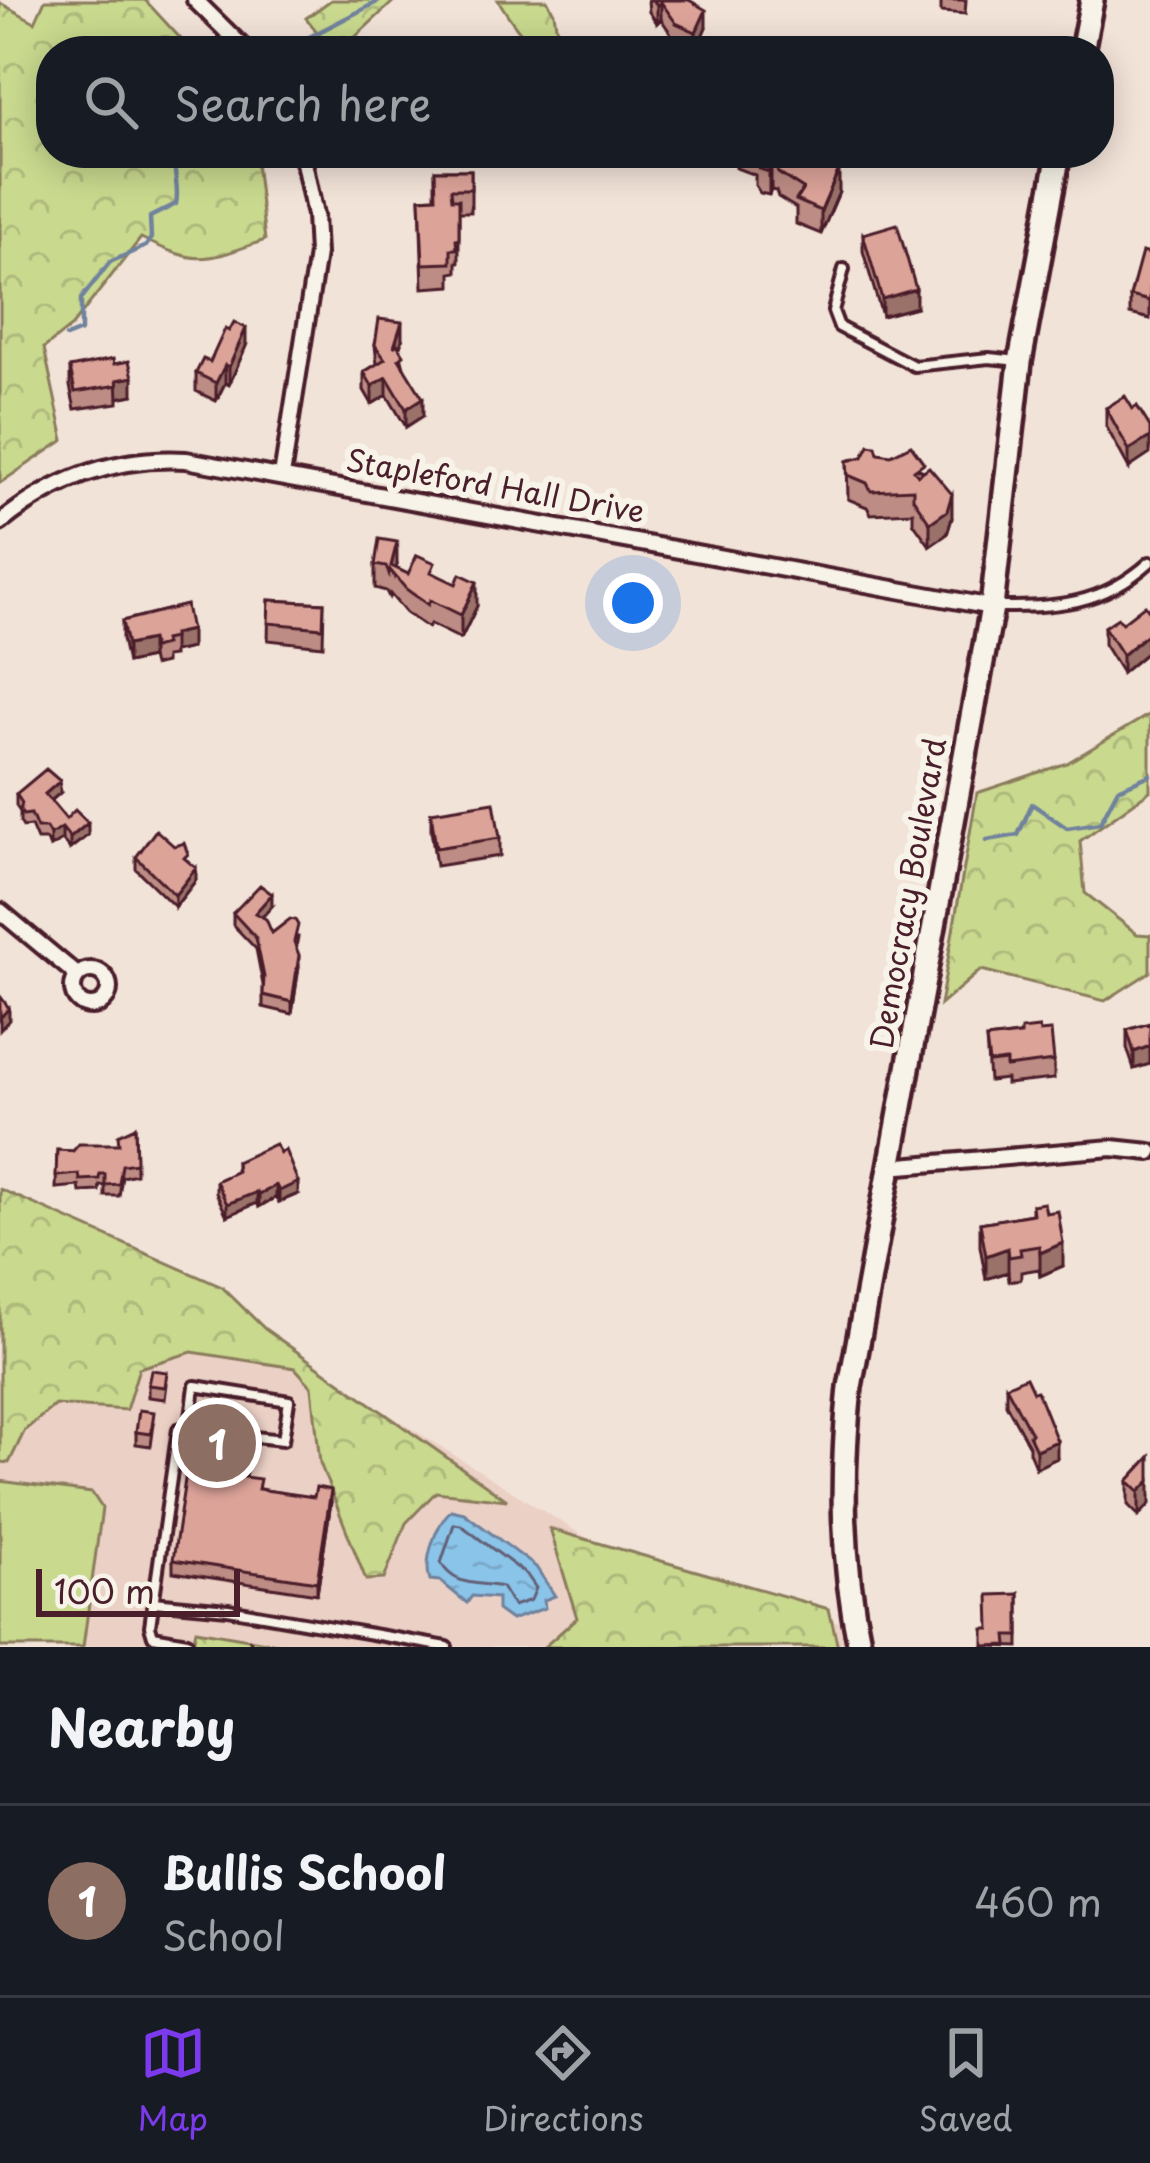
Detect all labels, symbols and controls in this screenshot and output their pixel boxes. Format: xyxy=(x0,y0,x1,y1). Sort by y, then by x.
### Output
search box xyxy=(36,36,1114,168)
text: Search here xyxy=(174,68,431,136)
icon: search xyxy=(78,69,144,135)
street label: Stapleford Hall Drive xyxy=(343,436,648,533)
your location xyxy=(603,573,663,633)
street label: Democracy Boulevard xyxy=(857,734,956,1053)
pin: 1 xyxy=(178,1398,256,1488)
scale bar xyxy=(36,1563,240,1616)
text: 100 m xyxy=(54,1565,155,1615)
text: Nearby xyxy=(48,1687,235,1764)
text: Bullis School xyxy=(162,1837,446,1905)
text: 1 xyxy=(78,1871,96,1930)
text: 460 m xyxy=(974,1871,1102,1930)
text: School xyxy=(162,1905,285,1964)
tab: Map xyxy=(138,2020,208,2142)
tab: Directions xyxy=(483,2020,644,2142)
tab: Saved xyxy=(919,2020,1012,2142)

